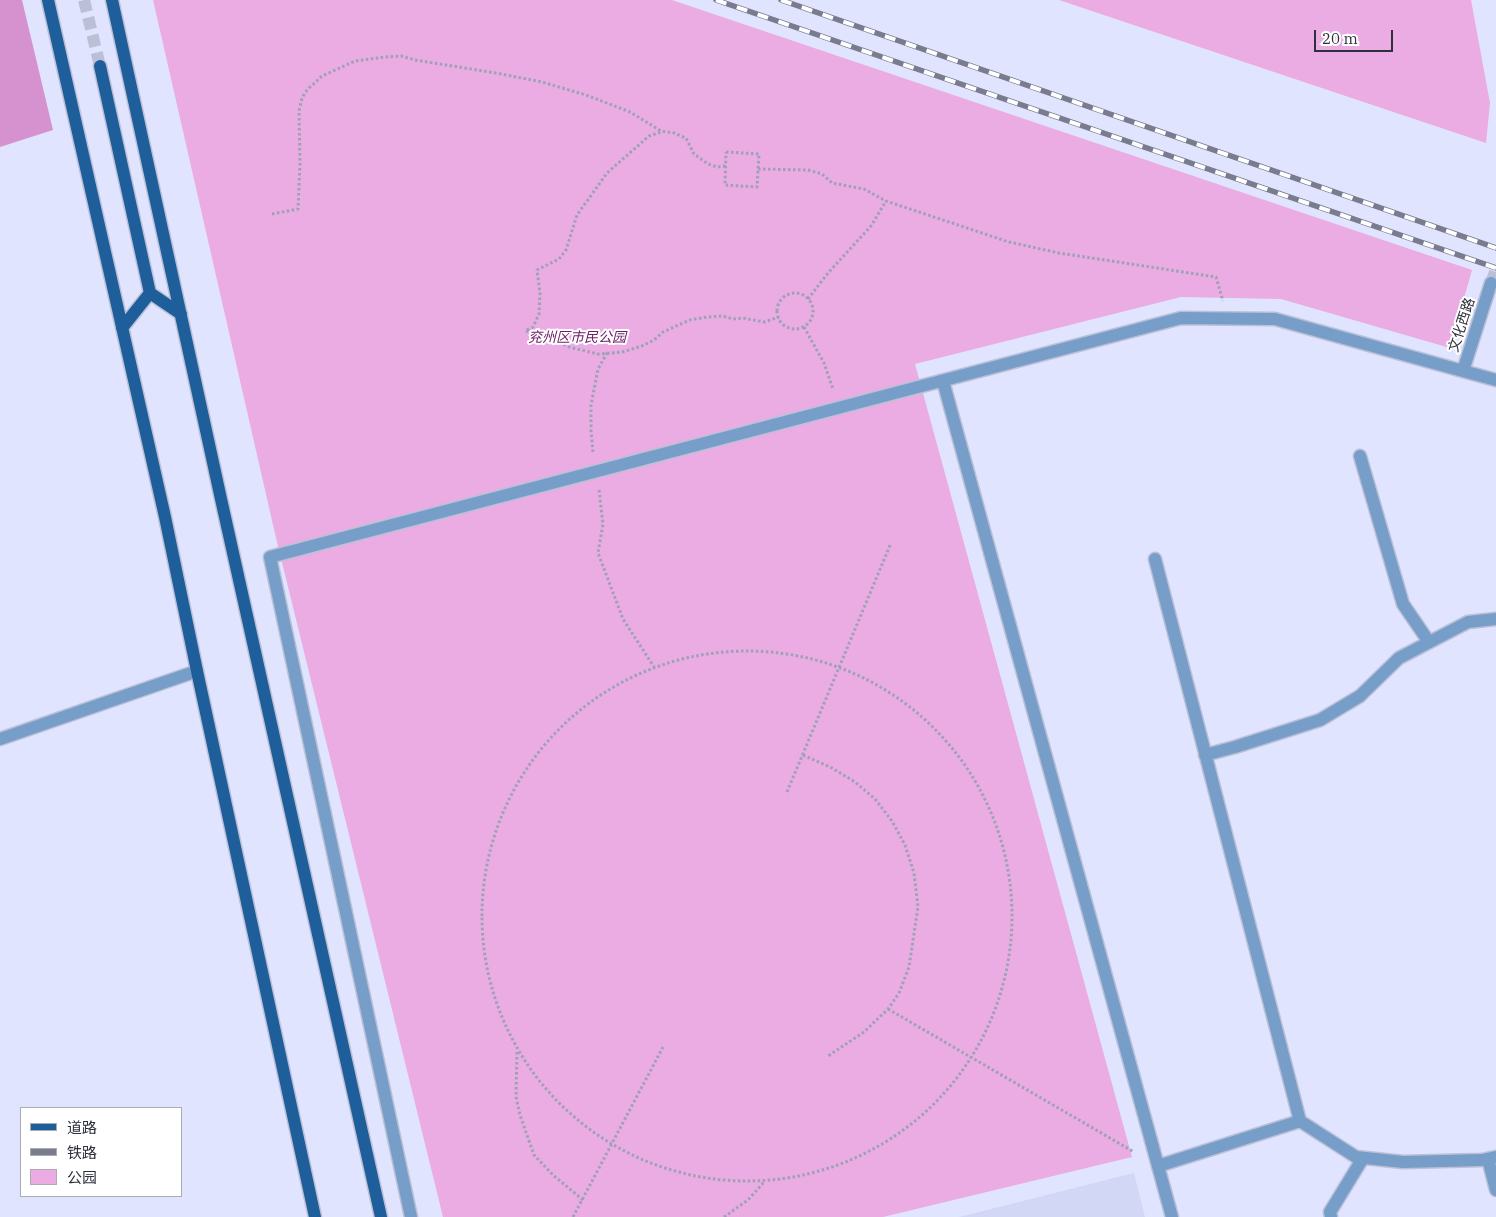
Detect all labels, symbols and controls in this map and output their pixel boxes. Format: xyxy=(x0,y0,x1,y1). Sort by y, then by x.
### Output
scale bar xyxy=(1316,20,1395,52)
text: 20 m xyxy=(1322,29,1358,48)
street label: 文化西路 xyxy=(1445,296,1479,354)
park label: 兖州区市民公园 xyxy=(528,330,626,346)
legend xyxy=(20,1107,182,1197)
text: 道路 xyxy=(67,1118,97,1137)
text: 铁路 xyxy=(67,1143,97,1162)
text: 公园 xyxy=(67,1168,97,1187)

